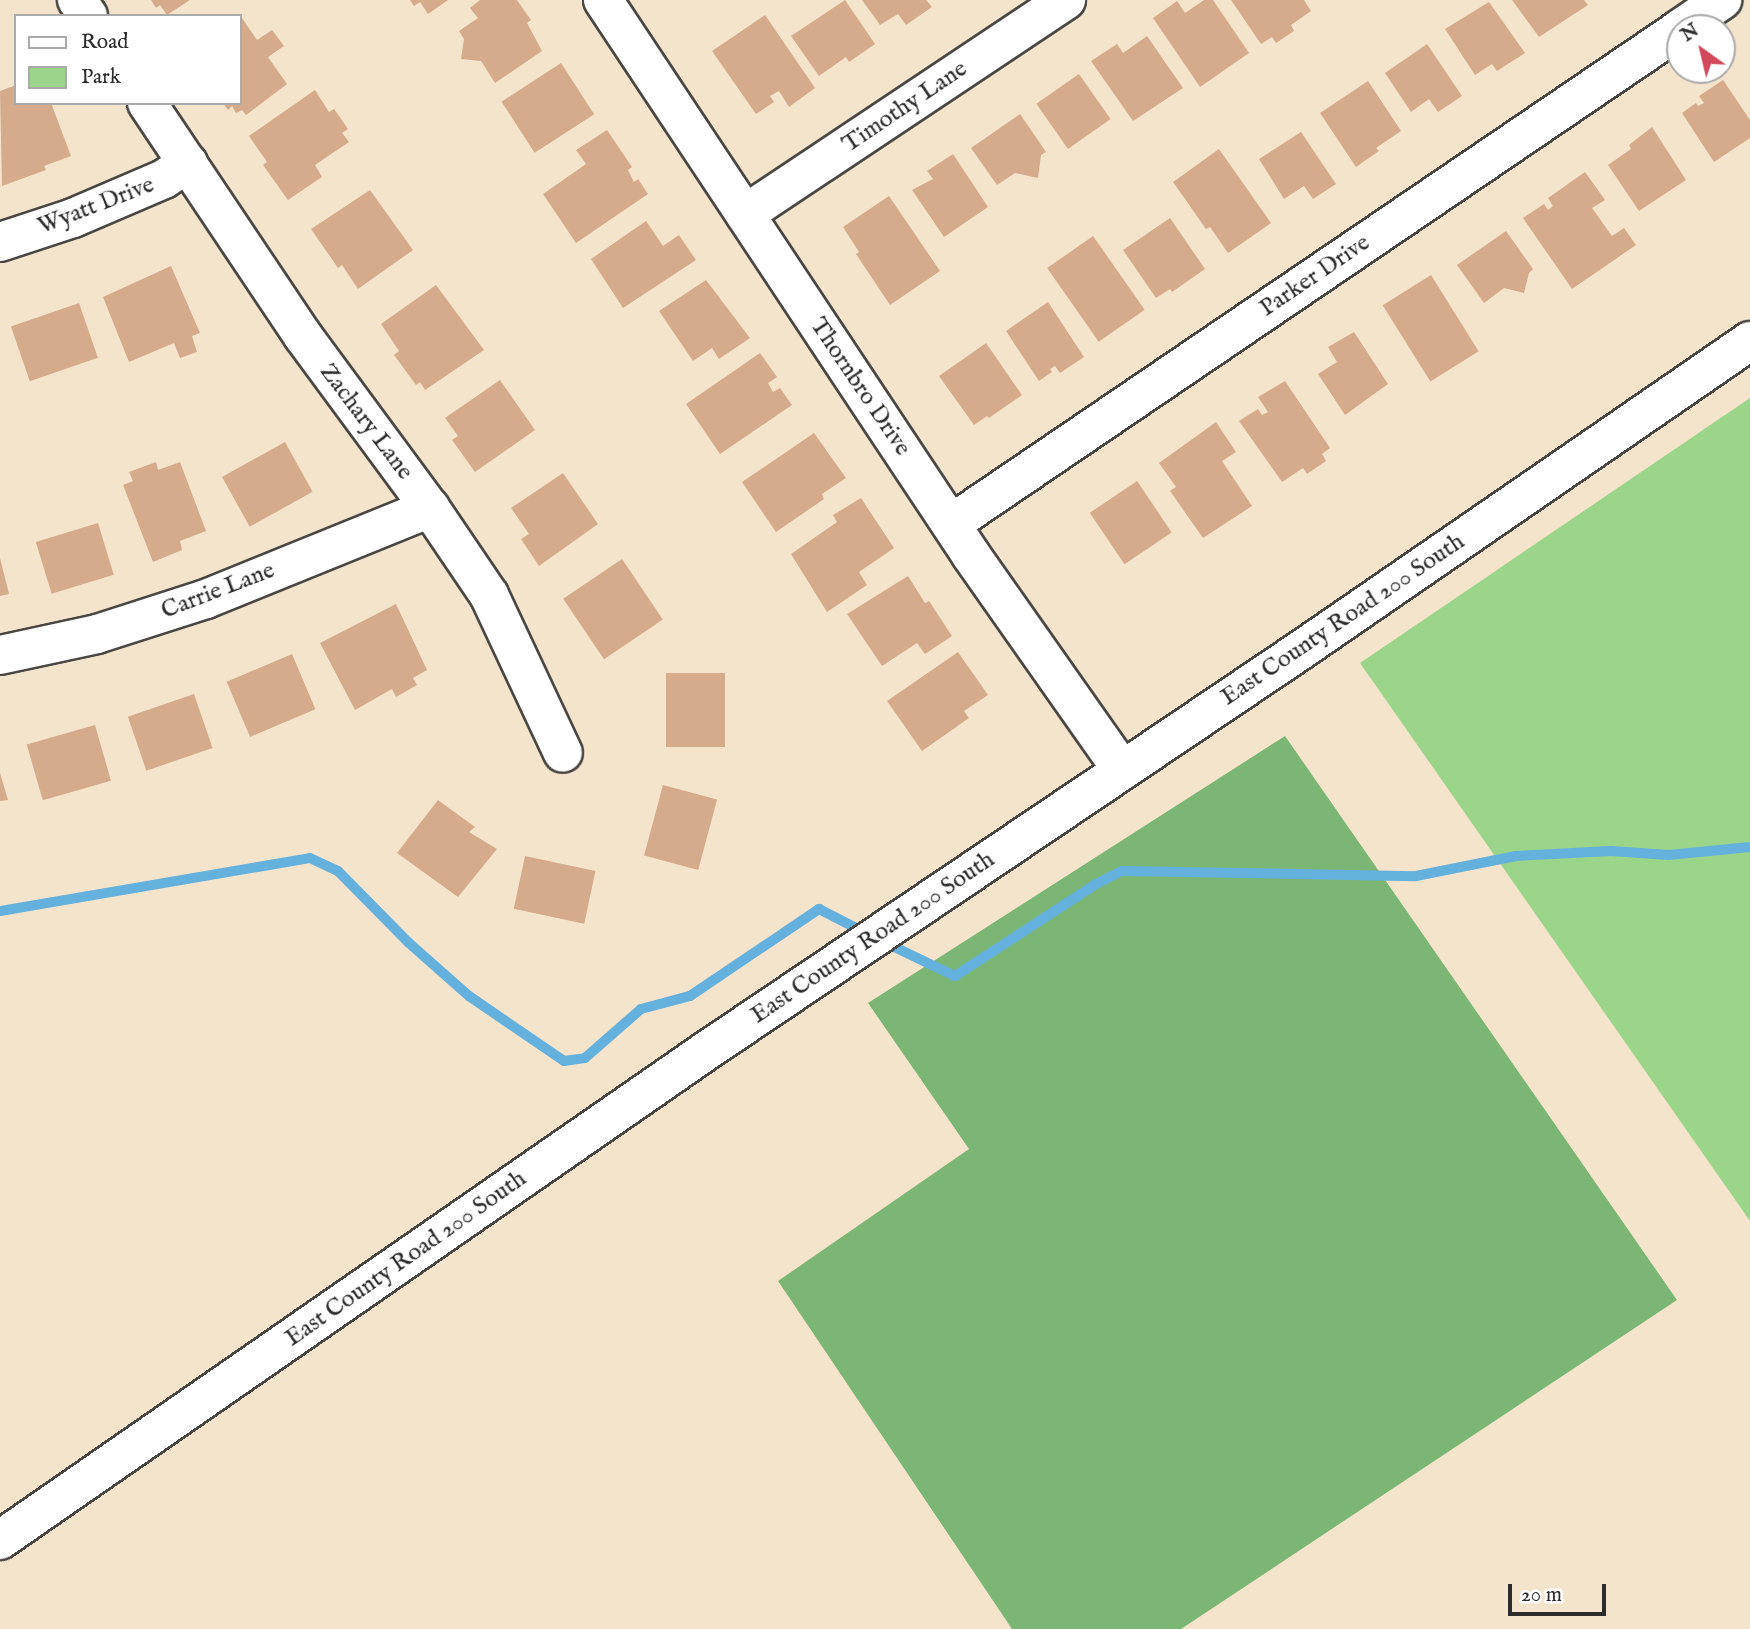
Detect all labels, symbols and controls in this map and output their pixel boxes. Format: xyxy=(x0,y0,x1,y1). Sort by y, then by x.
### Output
legend xyxy=(14,14,242,105)
north arrow xyxy=(1666,14,1736,84)
text: N xyxy=(1677,19,1704,48)
text: Road xyxy=(81,29,128,56)
street label: Timothy Lane xyxy=(837,55,973,159)
text: Park xyxy=(81,64,121,91)
street label: Wyatt Drive xyxy=(34,171,158,241)
street label: Parker Drive xyxy=(1255,229,1375,323)
street label: Thornbro Drive xyxy=(803,313,917,461)
street label: Zachary Lane xyxy=(313,358,419,486)
street label: East County Road 200 South xyxy=(1216,528,1470,712)
street label: Carrie Lane xyxy=(157,556,279,626)
street label: East County Road 200 South xyxy=(746,846,1000,1030)
street label: East County Road 200 South xyxy=(280,1165,532,1353)
scale bar xyxy=(1512,1570,1610,1614)
text: 20 m xyxy=(1521,1582,1562,1609)

